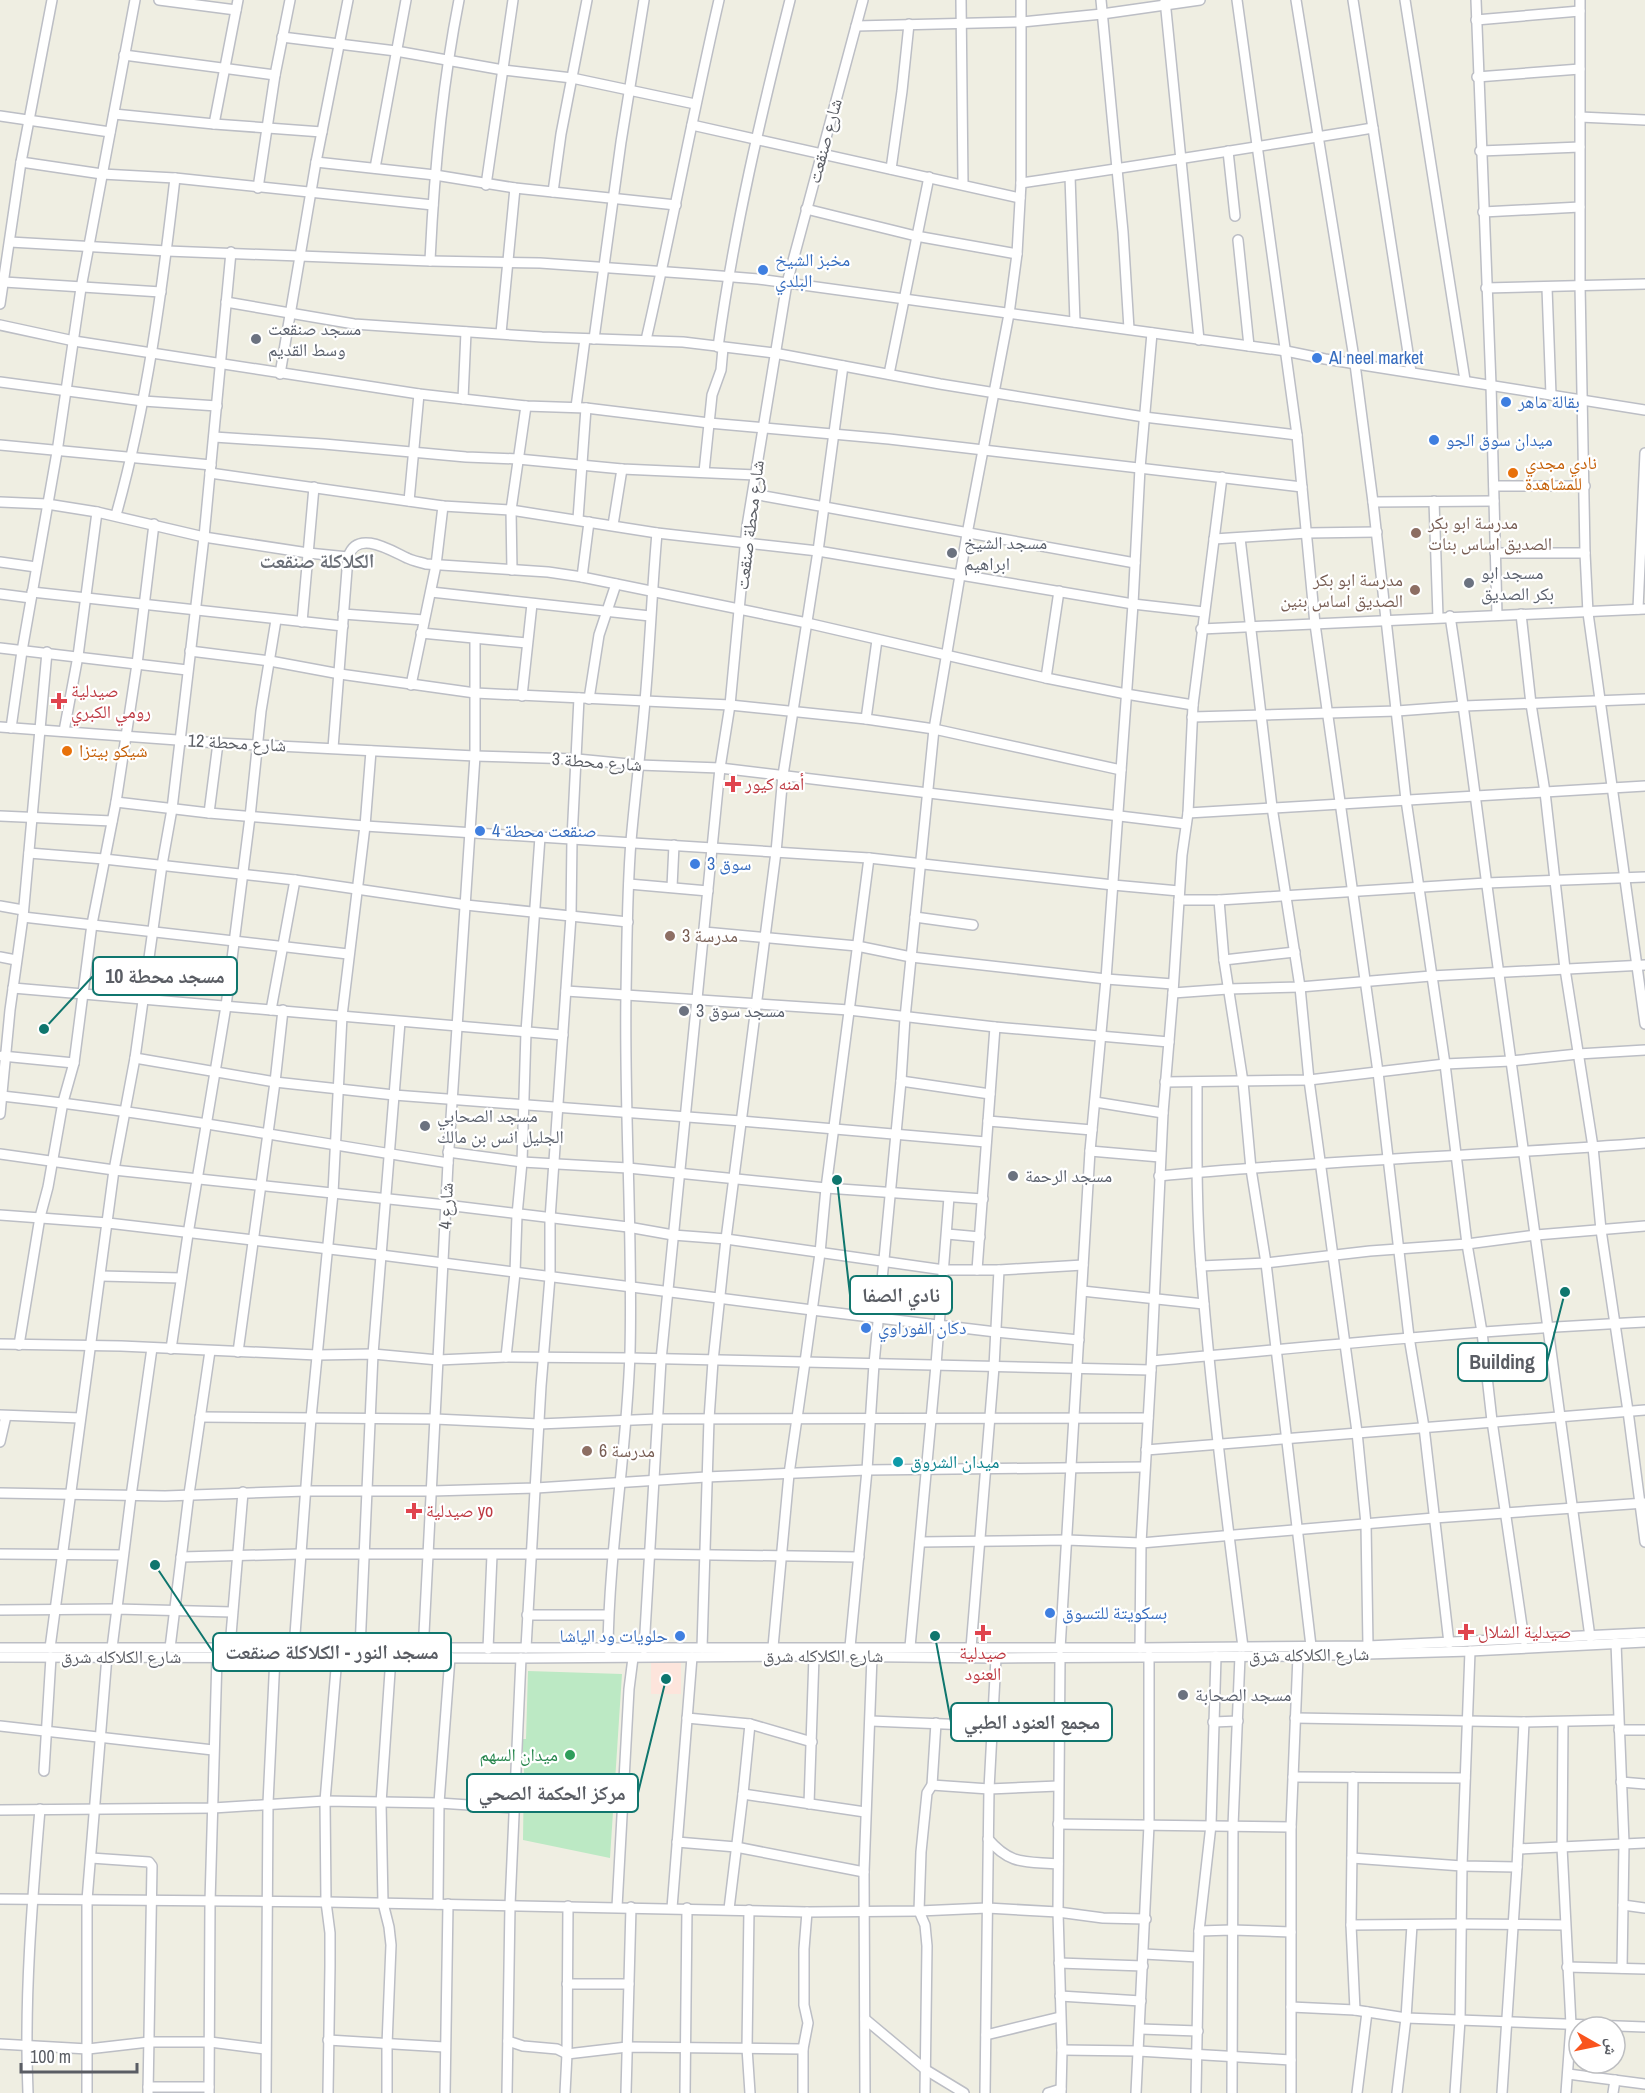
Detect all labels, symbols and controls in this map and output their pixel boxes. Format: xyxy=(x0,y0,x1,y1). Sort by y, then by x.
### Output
street label: شارع صنقعت xyxy=(801,96,848,186)
place label: مخبز الشيخ البلدي xyxy=(775,247,850,296)
marker: مخبز الشيخ البلدي xyxy=(756,263,770,277)
place label: مسجد صنقعت وسط القديم xyxy=(268,316,361,362)
marker: مسجد صنقعت وسط القديم xyxy=(249,332,263,346)
place label: Al neel market xyxy=(1328,345,1423,370)
marker: Al neel market xyxy=(1310,351,1324,365)
place label: بقالة ماهر xyxy=(1517,389,1580,414)
marker: بقالة ماهر xyxy=(1499,395,1513,409)
place label: ميدان سوق الجو xyxy=(1446,427,1553,452)
marker: ميدان سوق الجو xyxy=(1427,433,1441,447)
place label: نادي مجدي للمشاهدة xyxy=(1525,450,1597,496)
street label: شارع محطة صنقعت xyxy=(729,459,770,591)
marker: نادي مجدي للمشاهدة xyxy=(1506,466,1520,480)
place label: مدرسة ابو بكر الصديق اساس بنات xyxy=(1427,510,1552,556)
marker: مدرسة ابو بكر الصديق اساس بنات xyxy=(1409,526,1423,540)
place label: مسجد الشيخ ابراهيم xyxy=(964,530,1047,576)
marker: مسجد الشيخ ابراهيم xyxy=(945,546,959,560)
district label: الكلاكلة صنقعت xyxy=(260,547,374,574)
place label: مسجد ابو بكر الصديق xyxy=(1481,560,1554,606)
place label: مدرسة ابو بكر الصديق اساس بنين xyxy=(1280,567,1403,613)
marker: مسجد ابو بكر الصديق xyxy=(1462,576,1476,590)
marker: مدرسة ابو بكر الصديق اساس بنين xyxy=(1408,583,1422,597)
place label: صيدلية رومي الكبري xyxy=(71,678,151,727)
marker: صيدلية رومي الكبري xyxy=(52,694,66,708)
street label: شارع محطة 12 xyxy=(187,727,287,758)
place label: شيكو بيتزا xyxy=(79,738,148,763)
marker: شيكو بيتزا xyxy=(60,744,74,758)
street label: شارع محطة 3 xyxy=(551,746,643,777)
place label: أمنه كيور xyxy=(744,771,804,796)
marker: أمنه كيور xyxy=(726,777,740,791)
place label: صنقعت محطة 4 xyxy=(492,818,597,843)
marker: صنقعت محطة 4 xyxy=(473,824,487,838)
place label: سوق 3 xyxy=(707,851,751,876)
marker: سوق 3 xyxy=(688,857,702,871)
place label: مدرسة 3 xyxy=(682,923,738,948)
marker: مدرسة 3 xyxy=(663,929,677,943)
callout: مسجد محطة 10 xyxy=(93,957,237,995)
text: مسجد محطة 10 xyxy=(105,962,225,989)
place label: مسجد سوق 3 xyxy=(696,998,785,1023)
marker: مسجد سوق 3 xyxy=(677,1004,691,1018)
place label: مسجد الصحابي الجليل انس بن مالك xyxy=(437,1103,564,1149)
marker: مسجد الصحابي الجليل انس بن مالك xyxy=(418,1119,432,1133)
place label: مسجد الرحمة xyxy=(1025,1163,1112,1188)
marker: مسجد الرحمة xyxy=(1006,1169,1020,1183)
street label: شارع 4 xyxy=(432,1182,459,1230)
callout: نادي الصفا xyxy=(850,1276,952,1314)
text: نادي الصفا xyxy=(862,1281,940,1311)
place label: دكان الفوراوي xyxy=(878,1315,966,1343)
marker: دكان الفوراوي xyxy=(859,1321,873,1335)
callout: Building xyxy=(1458,1343,1547,1381)
text: Building xyxy=(1469,1348,1535,1375)
place label: مدرسة 6 xyxy=(599,1438,655,1463)
marker: مدرسة 6 xyxy=(580,1444,594,1458)
place label: ميدان الشروق xyxy=(910,1449,1000,1474)
marker: ميدان الشروق xyxy=(891,1455,905,1469)
place label: صيدلية yo xyxy=(426,1498,493,1523)
marker: صيدلية yo xyxy=(407,1504,421,1518)
place label: بسكويتة للتسوق xyxy=(1062,1600,1167,1625)
marker: بسكويتة للتسوق xyxy=(1043,1606,1057,1620)
place label: صيدلية الشلال xyxy=(1478,1619,1571,1644)
place label: حلويات ود الياشا xyxy=(559,1623,668,1648)
marker: صيدلية الشلال xyxy=(1459,1625,1473,1639)
marker: صيدلية العنود xyxy=(976,1626,990,1640)
marker: حلويات ود الياشا xyxy=(673,1629,687,1643)
callout: مسجد النور - الكلاكلة صنقعت xyxy=(213,1633,451,1671)
text: مسجد النور - الكلاكلة صنقعت xyxy=(225,1638,439,1665)
place label: صيدلية العنود xyxy=(959,1640,1007,1686)
street label: شارع الكلاكله شرق xyxy=(1249,1641,1369,1668)
street label: شارع الكلاكله شرق xyxy=(763,1643,883,1668)
street label: شارع الكلاكله شرق xyxy=(61,1644,181,1669)
place label: مسجد الصحابة xyxy=(1195,1682,1292,1707)
marker: مسجد الصحابة xyxy=(1176,1688,1190,1702)
callout: مجمع العنود الطبي xyxy=(951,1703,1112,1741)
text: مجمع العنود الطبي xyxy=(964,1708,1100,1738)
place label: ميدان السهم xyxy=(479,1742,558,1767)
marker: ميدان السهم xyxy=(563,1748,577,1762)
callout: مركز الحكمة الصحي xyxy=(467,1774,638,1812)
text: مركز الحكمة الصحي xyxy=(478,1779,626,1809)
north arrow xyxy=(1567,2015,1627,2075)
scale bar xyxy=(21,2036,136,2074)
text: ش xyxy=(1600,2037,1624,2057)
text: 100 m xyxy=(30,2044,71,2069)

